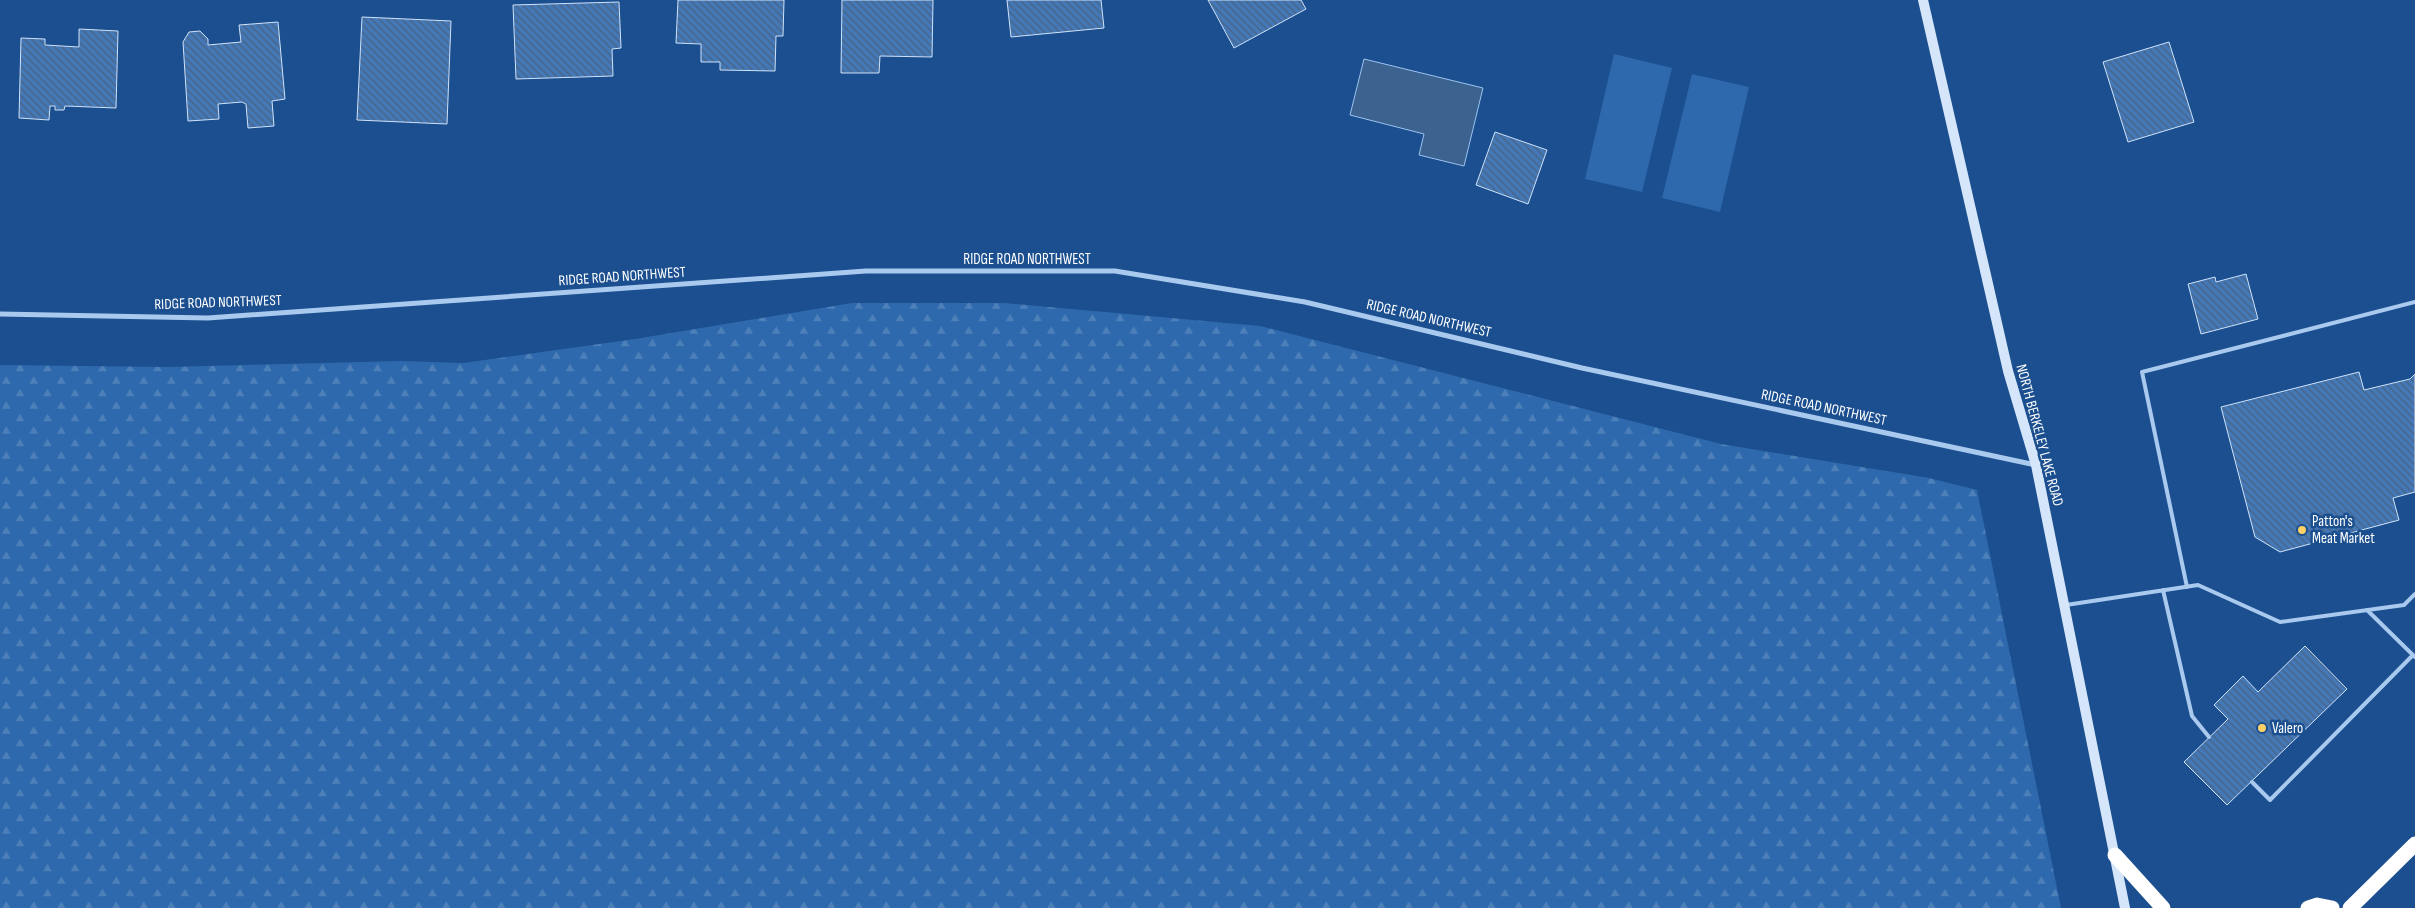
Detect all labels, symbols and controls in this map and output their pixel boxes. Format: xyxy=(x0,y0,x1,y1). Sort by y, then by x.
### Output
street label: RIDGE ROAD NORTHWEST xyxy=(963,250,1091,269)
street label: RIDGE ROAD NORTHWEST xyxy=(558,263,686,290)
street label: RIDGE ROAD NORTHWEST xyxy=(154,291,282,314)
street label: RIDGE ROAD NORTHWEST xyxy=(1365,295,1493,342)
street label: NORTH BERKELEY LAKE ROAD xyxy=(2011,362,2068,508)
street label: RIDGE ROAD NORTHWEST xyxy=(1760,385,1888,430)
place label: Patton's Meat Market xyxy=(2312,512,2375,548)
marker: Patton's Meat Market xyxy=(2296,524,2308,536)
place label: Valero xyxy=(2272,719,2303,738)
marker: Valero xyxy=(2256,722,2268,734)

